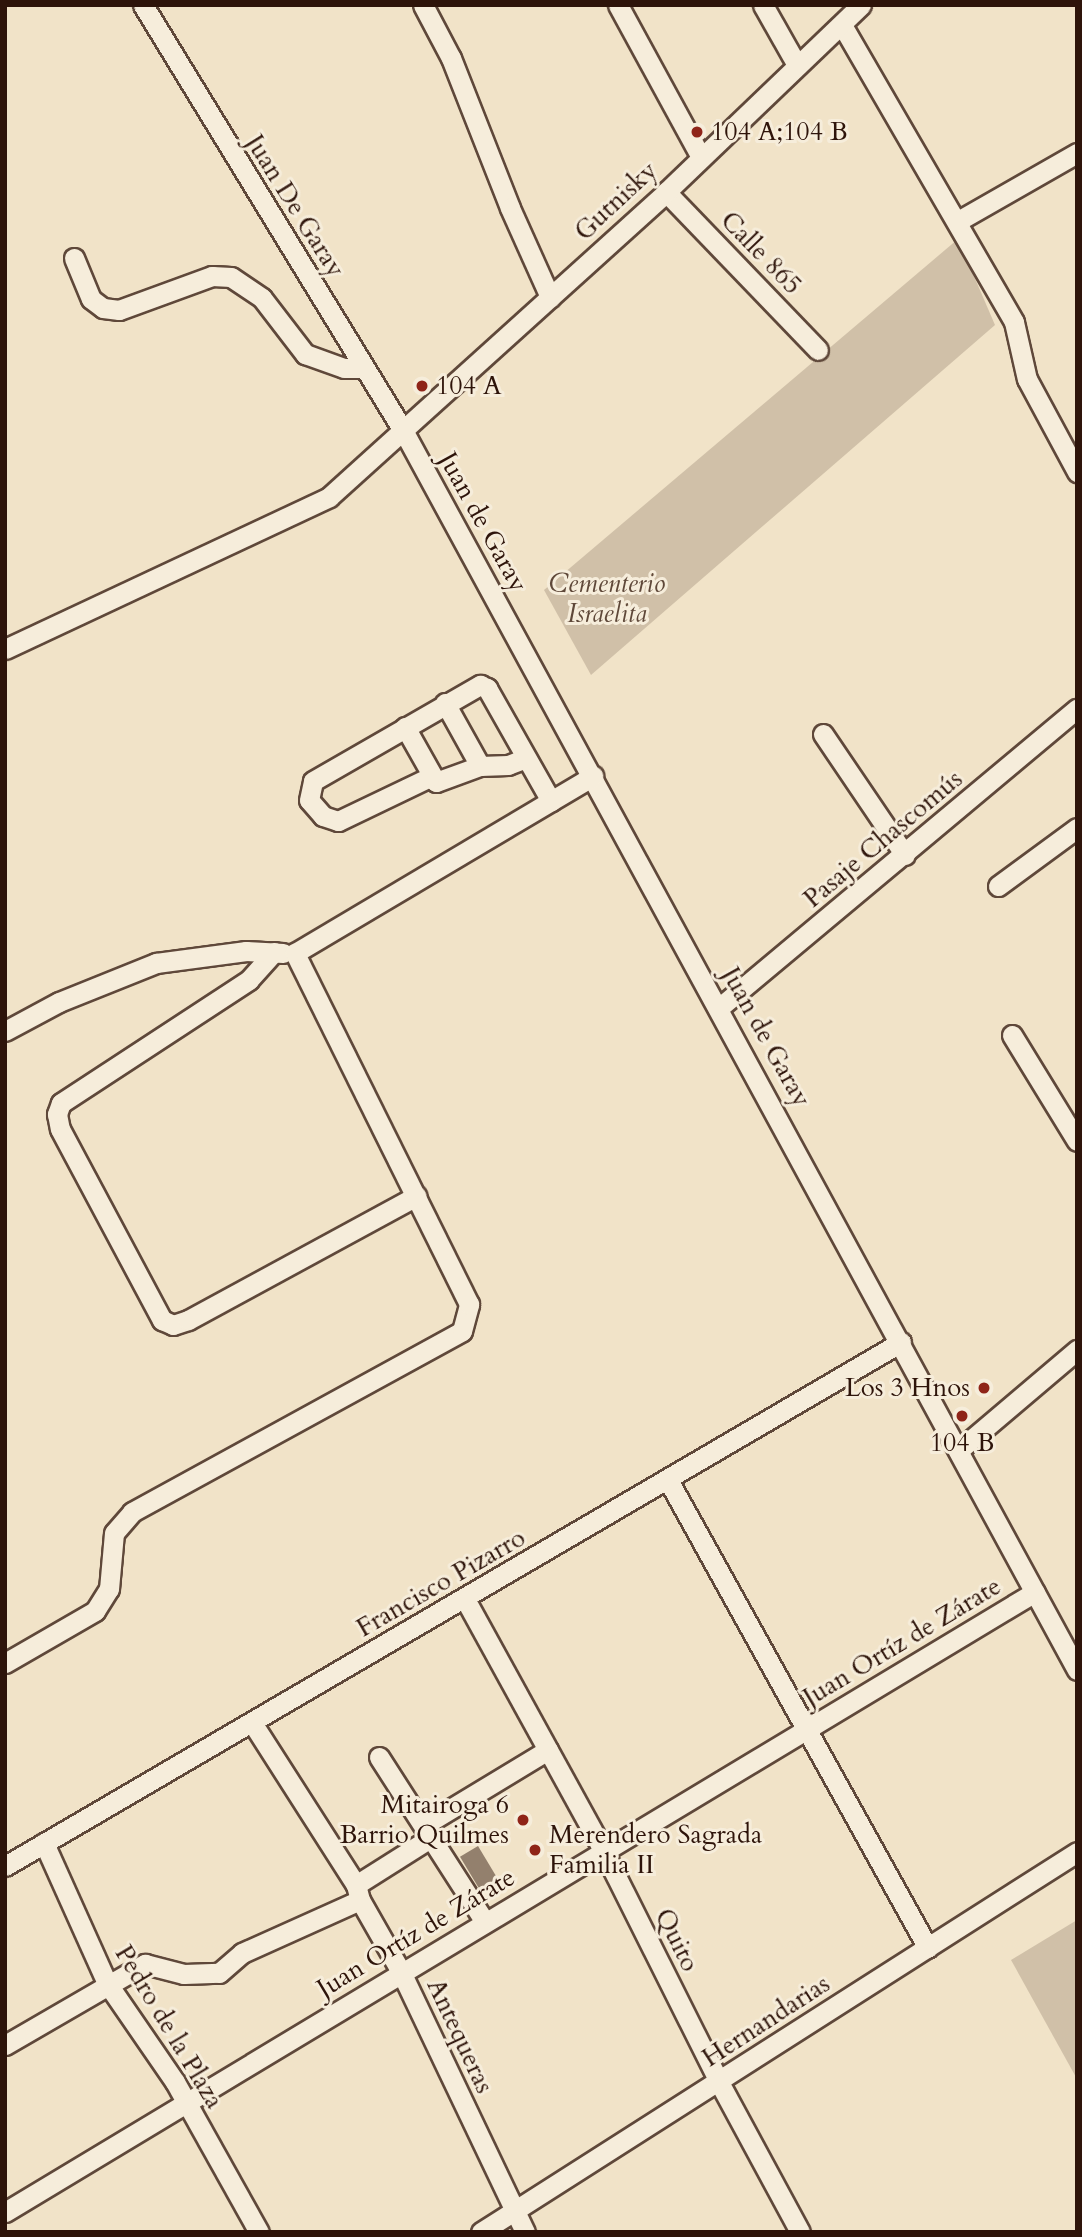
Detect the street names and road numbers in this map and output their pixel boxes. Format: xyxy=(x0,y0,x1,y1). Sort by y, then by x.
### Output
street label: Juan De Garay xyxy=(239,129,351,283)
street label: Gutnisky xyxy=(568,155,664,247)
street label: Calle 865 xyxy=(714,205,808,301)
street label: Juan de Garay xyxy=(432,447,534,597)
street label: Pasaje Chascomús xyxy=(797,764,969,914)
street label: Juan de Garay xyxy=(715,962,817,1112)
street label: Francisco Pizarro xyxy=(351,1522,531,1644)
street label: Juan Ortíz de Zárate xyxy=(797,1571,1007,1713)
street label: Juan Ortíz de Zárate xyxy=(311,1862,521,2004)
street label: Quito xyxy=(648,1903,706,1977)
street label: Pedro de la Plaza xyxy=(108,1940,230,2114)
street label: Hernandarias xyxy=(696,1968,836,2074)
street label: Antequeras xyxy=(420,1974,500,2098)

